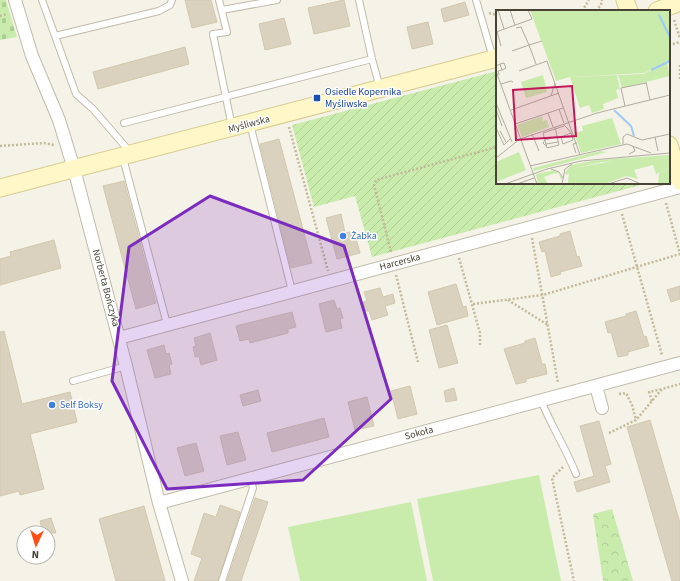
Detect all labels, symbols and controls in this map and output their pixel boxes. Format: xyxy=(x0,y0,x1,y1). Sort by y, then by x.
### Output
inset map xyxy=(496,10,670,184)
place label: Osiedle Kopernika Myśliwska xyxy=(325,85,401,111)
marker: Osiedle Kopernika Myśliwska xyxy=(312,93,322,103)
street label: Myśliwska xyxy=(227,112,271,136)
place label: Żabka xyxy=(351,229,377,243)
marker: Żabka xyxy=(338,231,348,241)
street label: Norberta Bończyka xyxy=(89,248,123,328)
street label: Harcerska xyxy=(378,250,422,274)
place label: Self Boksy xyxy=(60,398,103,412)
marker: Self Boksy xyxy=(47,400,57,410)
street label: Sokoła xyxy=(403,422,435,444)
north arrow xyxy=(16,525,56,565)
text: N xyxy=(31,547,40,562)

